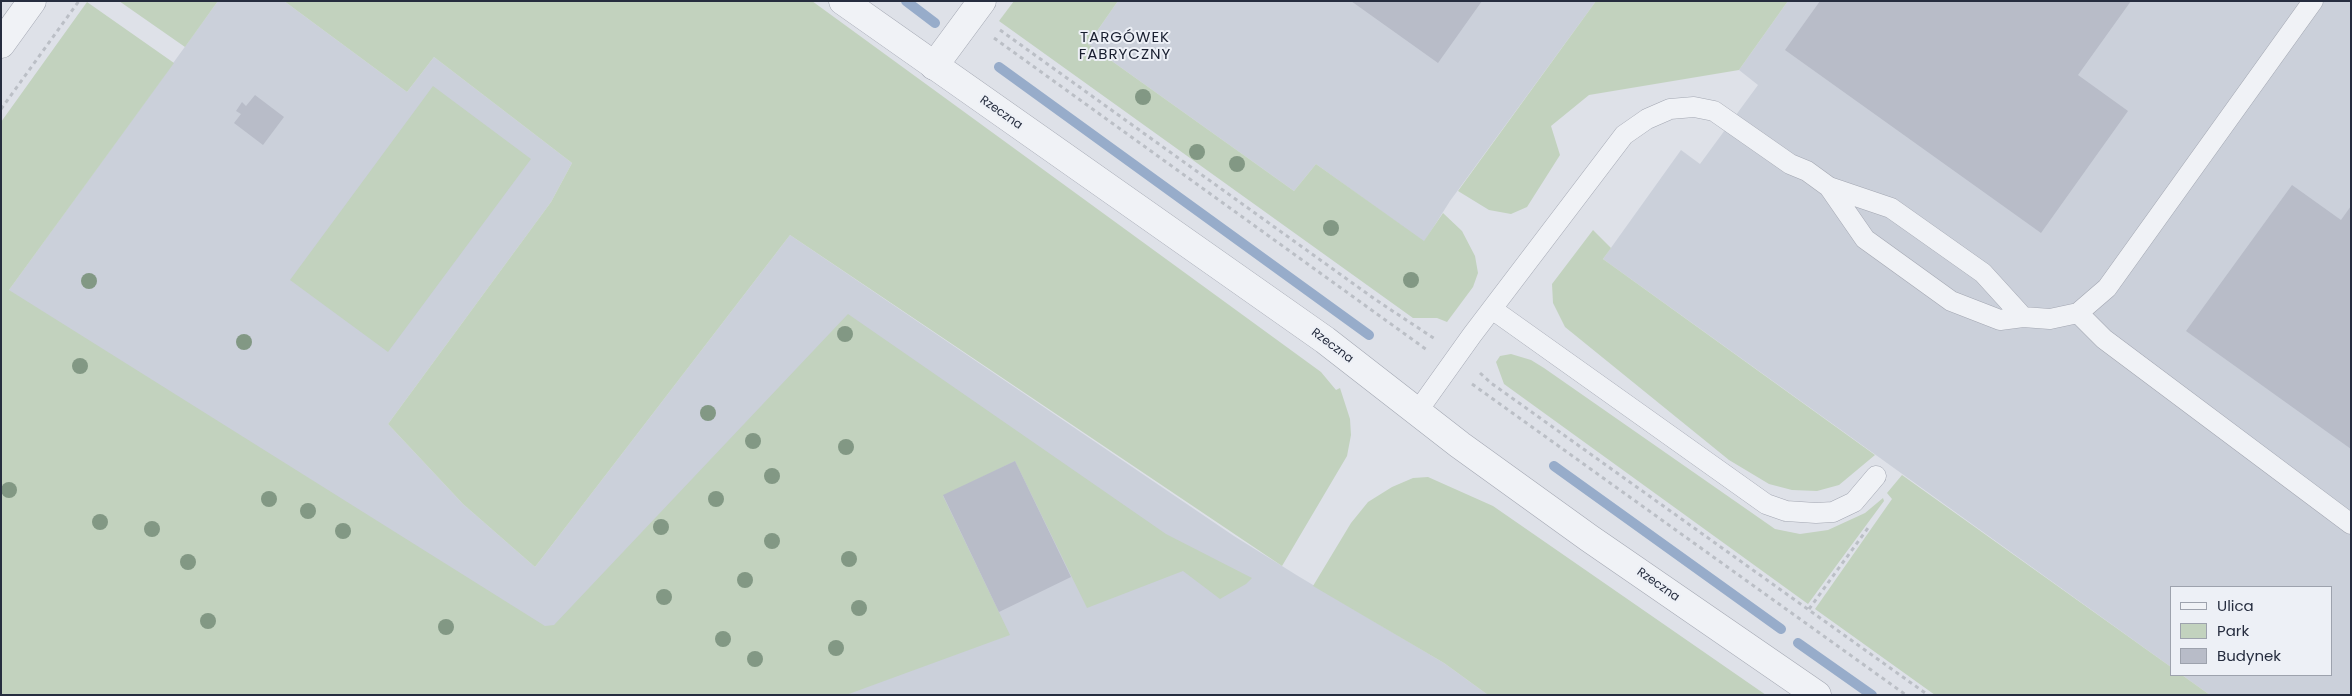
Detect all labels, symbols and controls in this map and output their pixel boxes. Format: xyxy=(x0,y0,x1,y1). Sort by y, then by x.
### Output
district label: TARGÓWEK FABRYCZNY xyxy=(1078,29,1172,64)
street label: Rzeczna xyxy=(977,93,1025,133)
street label: Rzeczna xyxy=(1308,326,1356,366)
street label: Rzeczna xyxy=(1634,565,1682,605)
legend xyxy=(2170,586,2332,676)
text: Ulica xyxy=(2217,595,2254,616)
text: Park xyxy=(2217,620,2249,641)
text: Budynek xyxy=(2217,645,2281,666)

